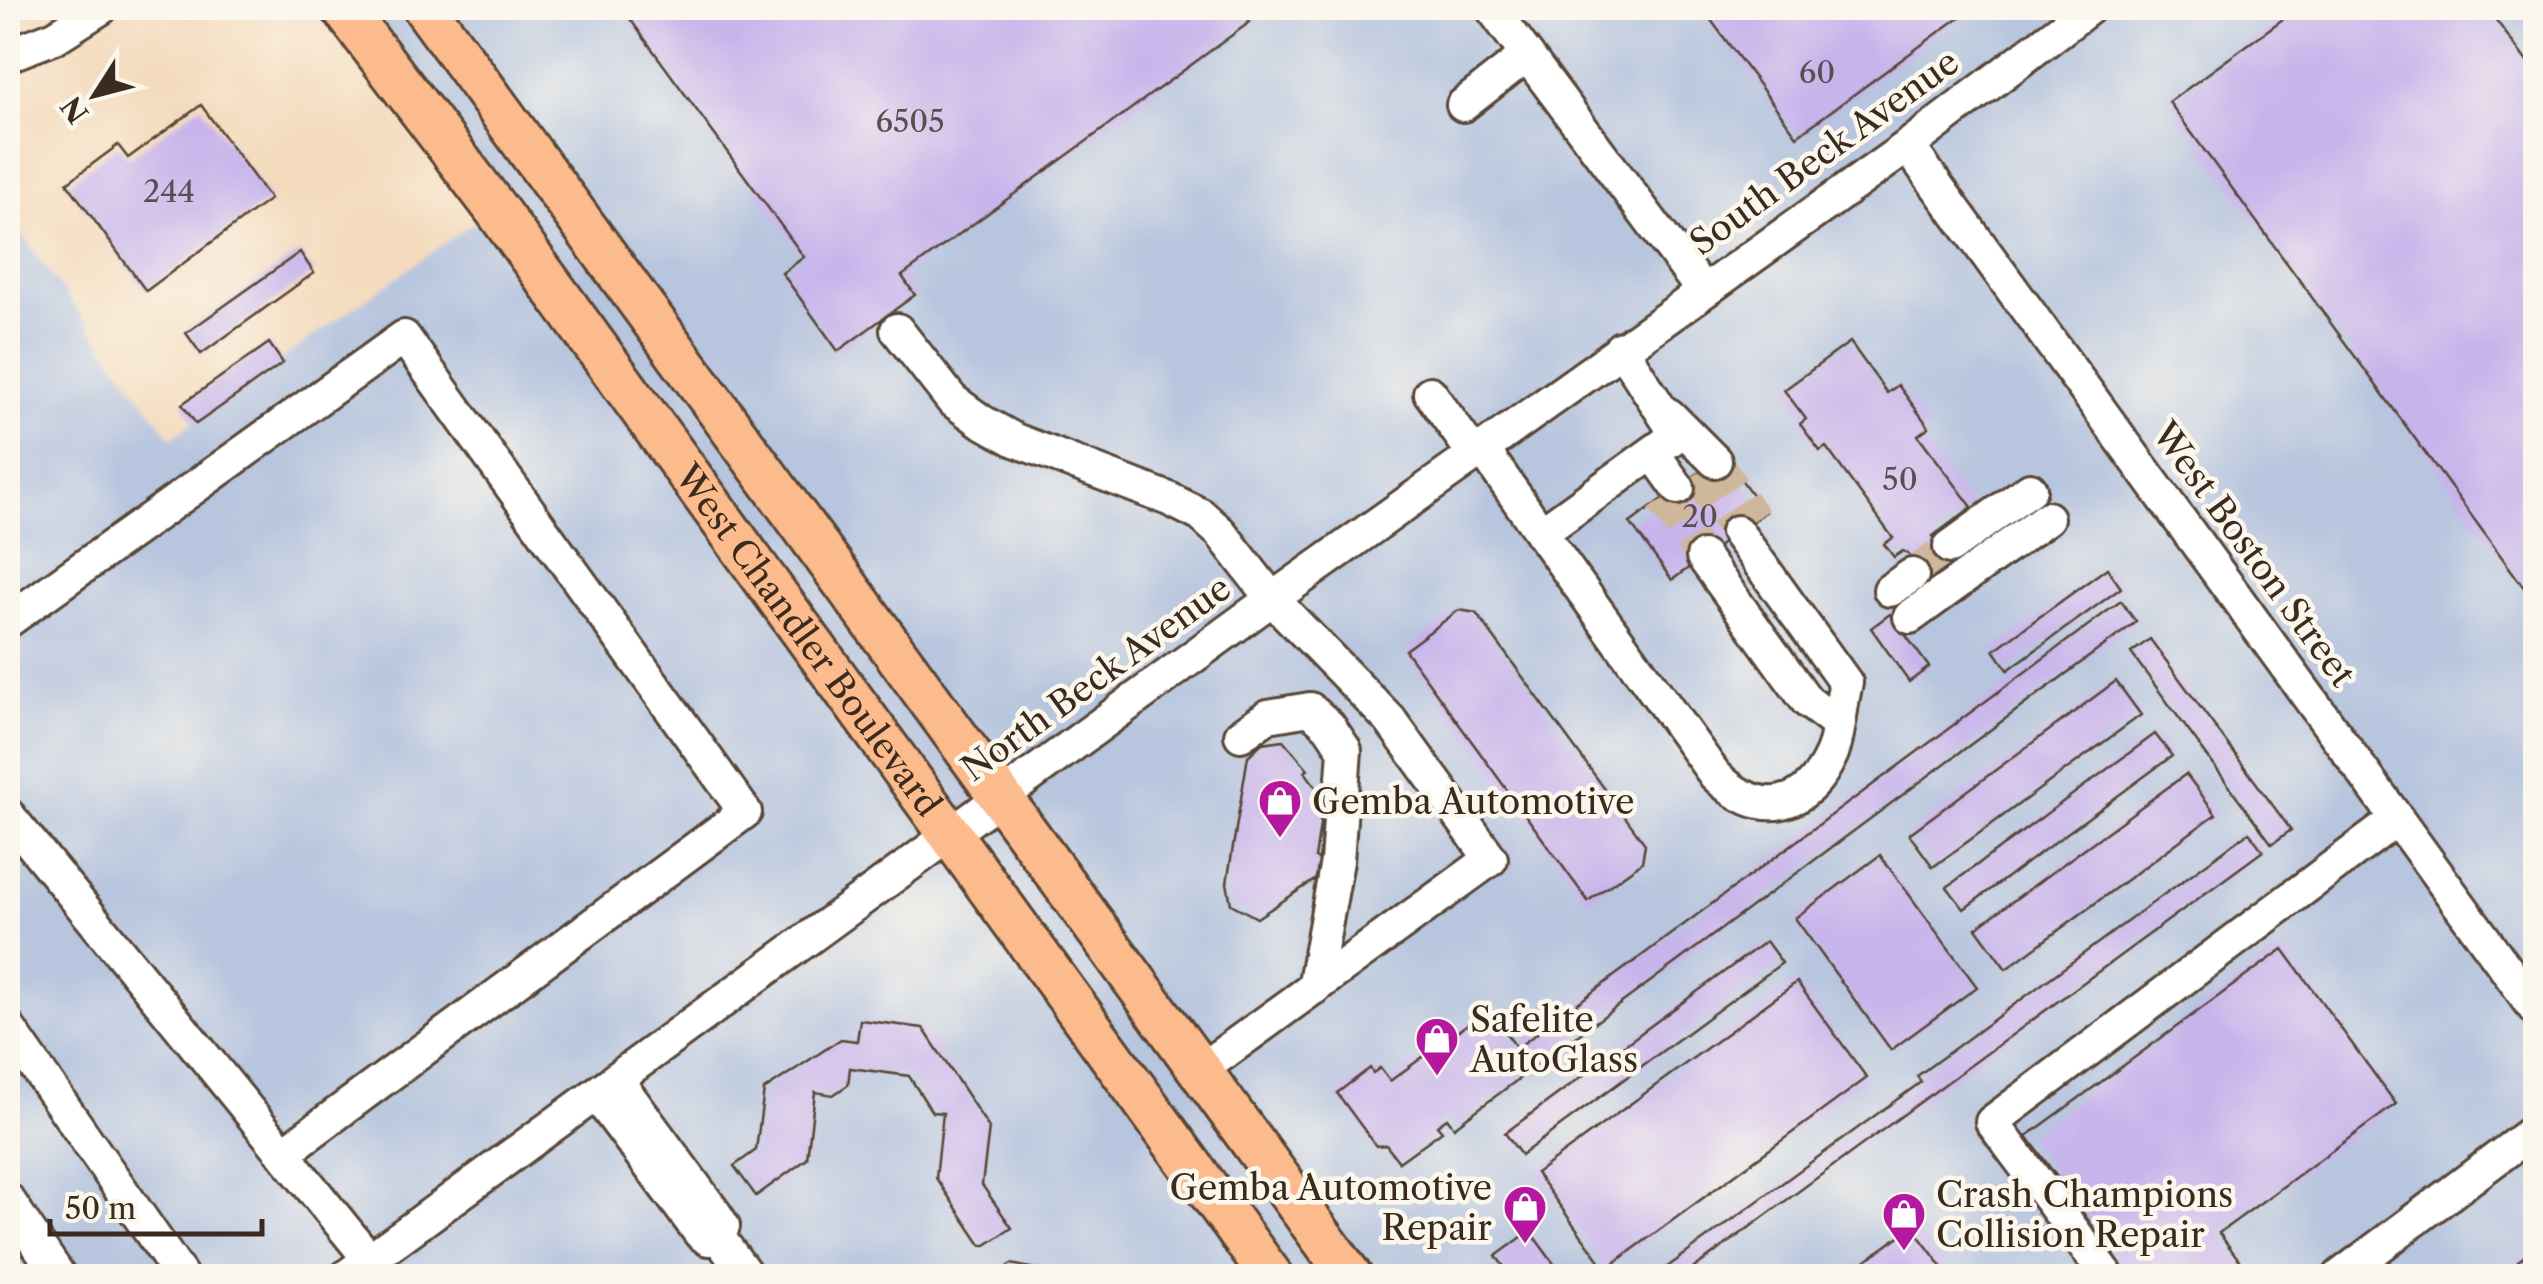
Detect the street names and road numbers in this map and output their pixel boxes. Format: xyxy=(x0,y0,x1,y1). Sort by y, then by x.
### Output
street label: South Beck Avenue xyxy=(1681,40,1967,264)
street label: West Boston Street xyxy=(2143,412,2365,695)
street label: West Chandler Boulevard xyxy=(666,455,951,824)
street label: North Beck Avenue xyxy=(953,566,1239,790)

